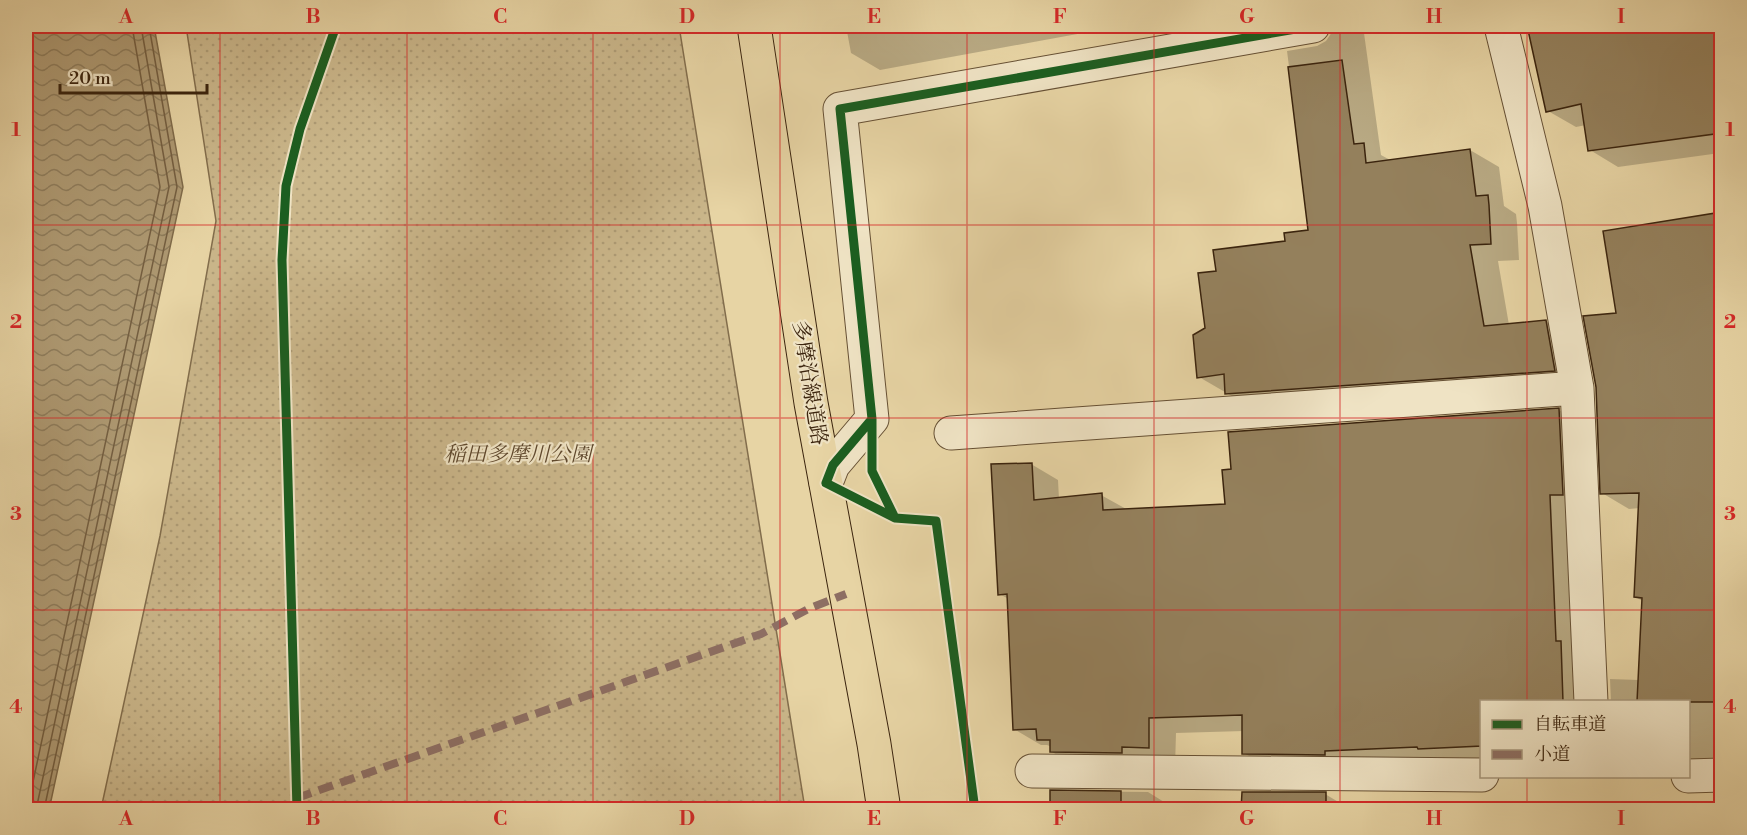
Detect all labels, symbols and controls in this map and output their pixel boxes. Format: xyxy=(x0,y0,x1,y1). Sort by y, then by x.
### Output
text: A xyxy=(118,5,134,30)
text: B xyxy=(305,5,321,30)
text: C xyxy=(493,5,507,30)
text: D xyxy=(679,5,695,30)
text: E xyxy=(867,5,881,30)
text: F xyxy=(1053,5,1067,30)
text: G xyxy=(1239,5,1255,30)
text: H xyxy=(1426,5,1443,30)
text: I xyxy=(1617,5,1625,30)
scale bar xyxy=(60,57,207,95)
text: 20 m xyxy=(69,67,111,90)
text: 1 xyxy=(11,118,21,143)
text: 1 xyxy=(1725,118,1735,143)
text: 2 xyxy=(10,310,22,335)
text: 2 xyxy=(1724,310,1736,335)
street label: 多摩沿線道路 xyxy=(786,319,832,447)
park label: 稲田多摩川公園 xyxy=(445,442,594,468)
text: 3 xyxy=(10,502,22,527)
text: 3 xyxy=(1724,502,1736,527)
text: 4 xyxy=(9,695,23,720)
text: 4 xyxy=(1723,695,1737,720)
legend xyxy=(1480,700,1690,778)
text: 自転車道 xyxy=(1534,713,1606,736)
text: 小道 xyxy=(1534,743,1570,766)
text: A xyxy=(118,807,134,832)
text: B xyxy=(305,807,321,832)
text: C xyxy=(493,807,507,832)
text: D xyxy=(679,807,695,832)
text: E xyxy=(867,807,881,832)
text: F xyxy=(1053,807,1067,832)
text: G xyxy=(1239,807,1255,832)
text: H xyxy=(1426,807,1443,832)
text: I xyxy=(1617,807,1625,832)

